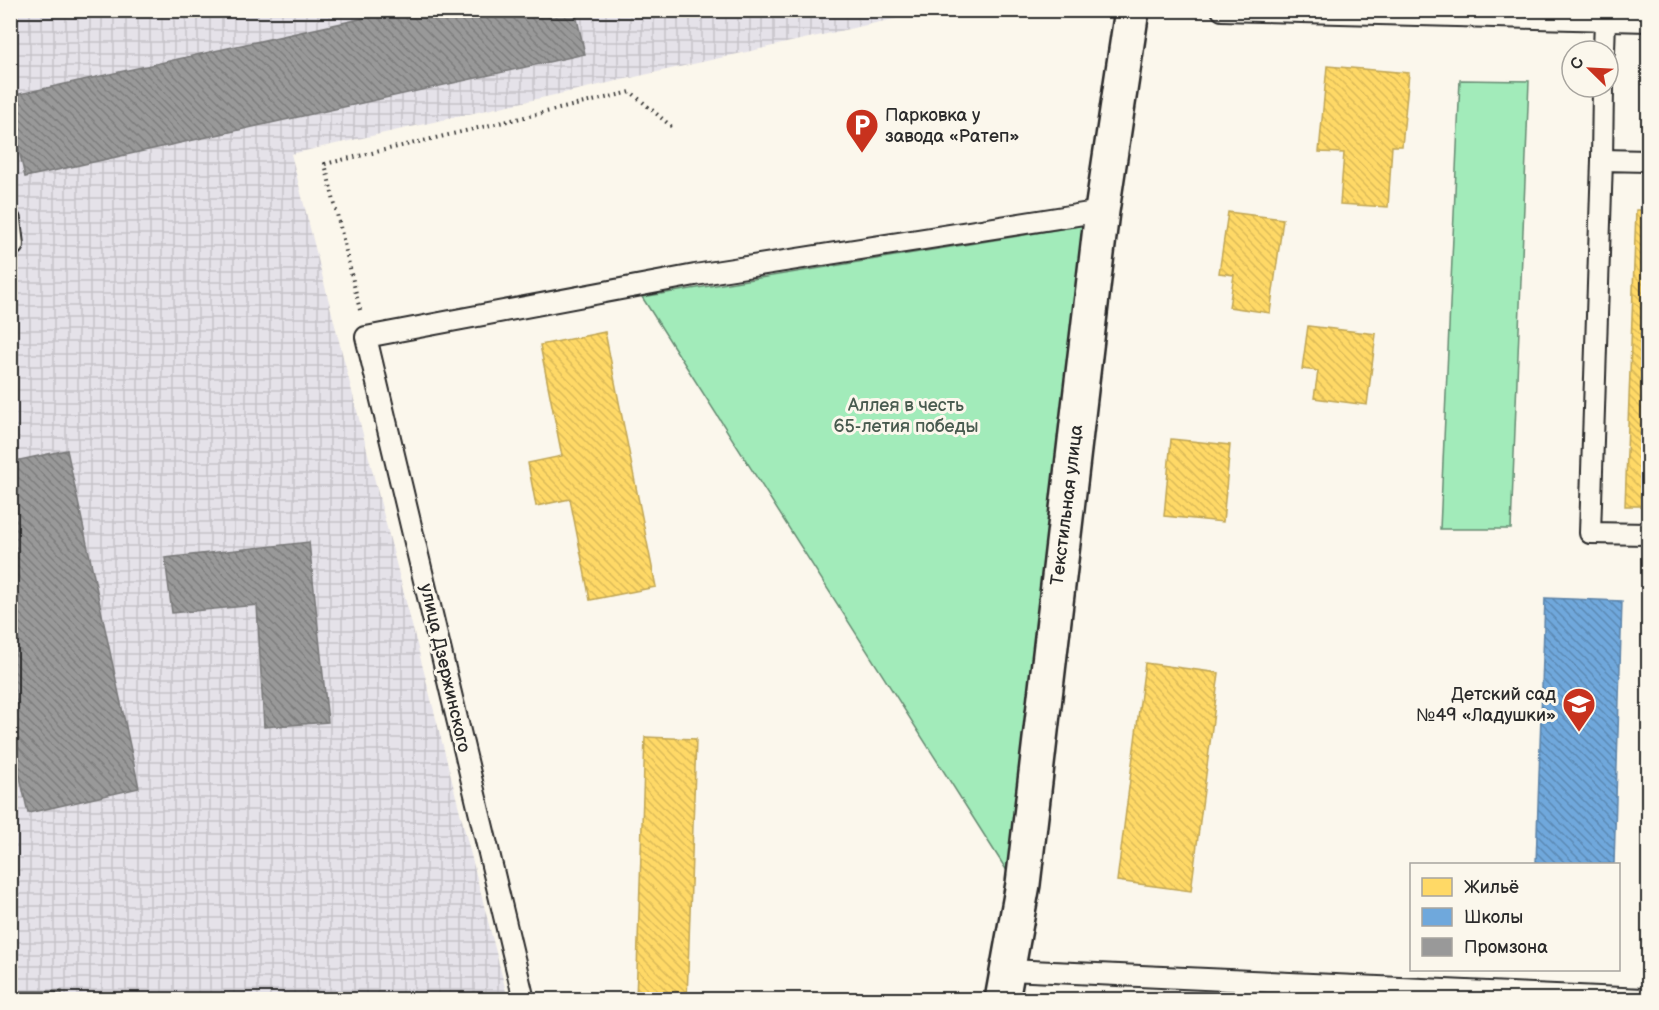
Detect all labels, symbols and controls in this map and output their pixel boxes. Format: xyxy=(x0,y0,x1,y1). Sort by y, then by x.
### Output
north arrow xyxy=(1560,39,1620,99)
text: С xyxy=(1567,55,1589,72)
place label: Парковка у завода «Ратеп» xyxy=(885,105,1019,147)
parking icon: Парковка у завода «Ратеп» xyxy=(844,107,880,154)
park label: Аллея в честь 65-летия победы xyxy=(833,395,979,437)
street label: Текстильная улица xyxy=(1047,423,1087,586)
street label: улица Дзержинского xyxy=(415,582,475,754)
place label: Детский сад №49 «Ладушки» xyxy=(1416,684,1556,726)
school or university icon: Детский сад №49 «Ладушки» xyxy=(1561,686,1597,733)
legend xyxy=(1410,863,1620,971)
text: Жильё xyxy=(1464,877,1519,898)
text: Школы xyxy=(1464,907,1523,928)
text: Промзона xyxy=(1464,937,1548,958)

